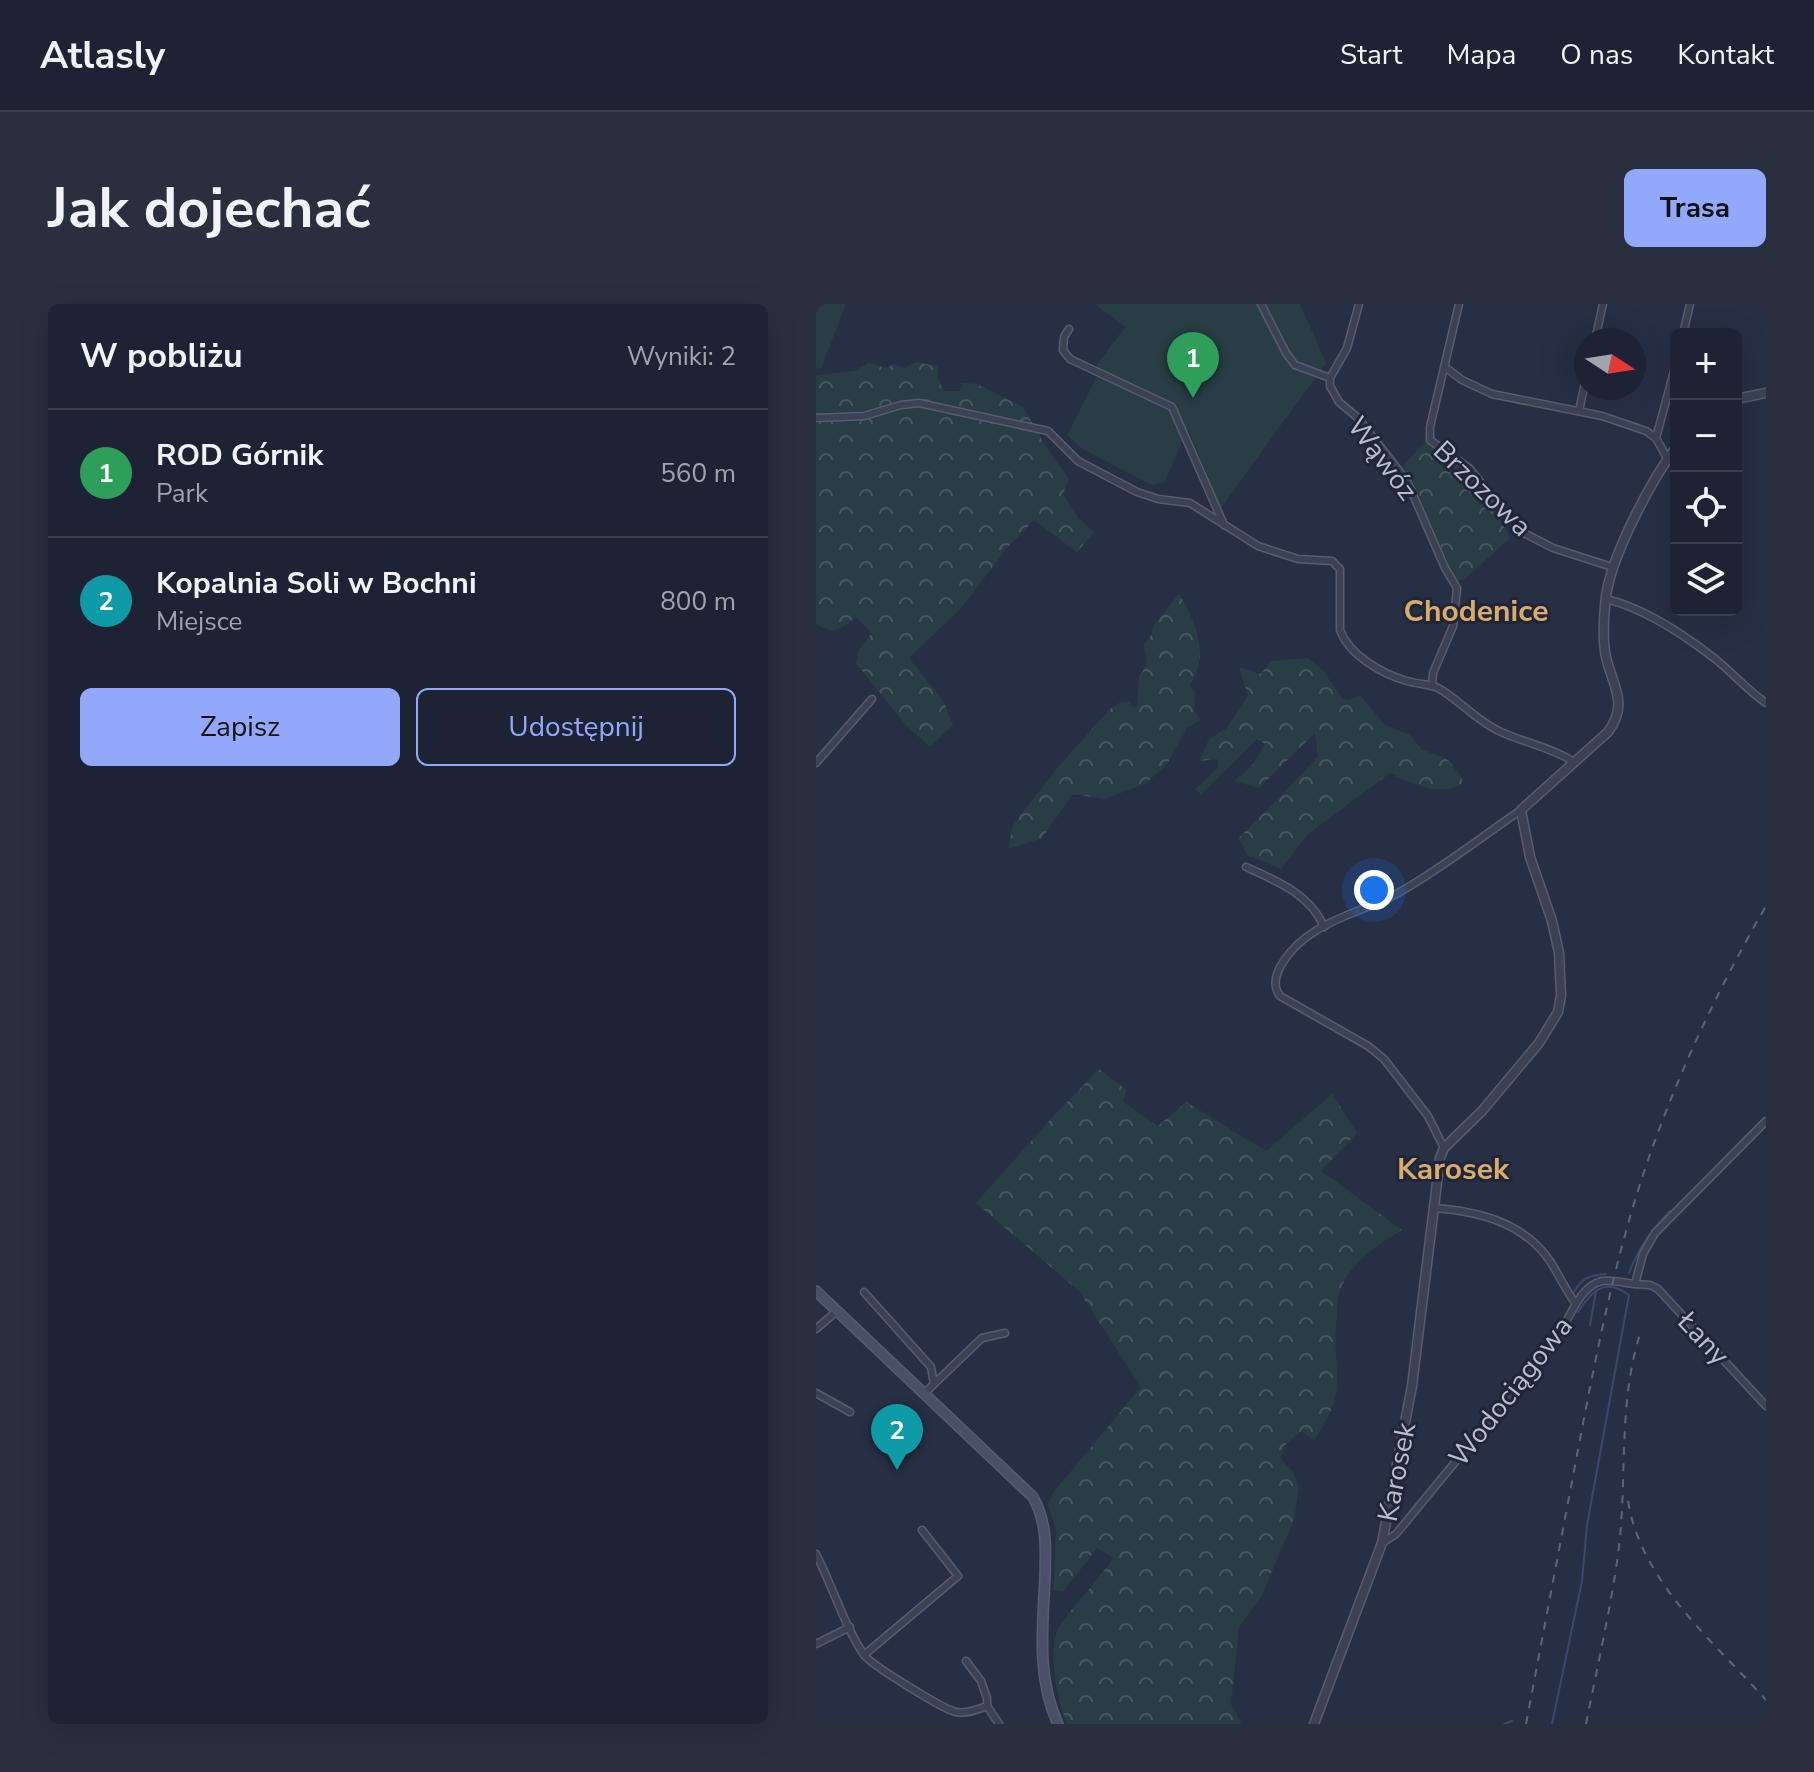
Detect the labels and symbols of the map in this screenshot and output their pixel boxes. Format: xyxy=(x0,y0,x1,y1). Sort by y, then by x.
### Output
north arrow xyxy=(1574,328,1646,400)
pin: 1 xyxy=(1167,332,1219,398)
street label: Wąwóz xyxy=(1338,409,1426,508)
street label: Brzozowa xyxy=(1425,432,1540,545)
district label: Chodenice xyxy=(1404,591,1548,632)
your location xyxy=(1354,870,1394,910)
district label: Karosek xyxy=(1397,1149,1510,1190)
street label: Łany xyxy=(1668,1303,1738,1374)
street label: Wodociągowa xyxy=(1440,1309,1581,1475)
pin: 2 xyxy=(871,1404,923,1470)
street label: Karosek xyxy=(1369,1418,1425,1525)

